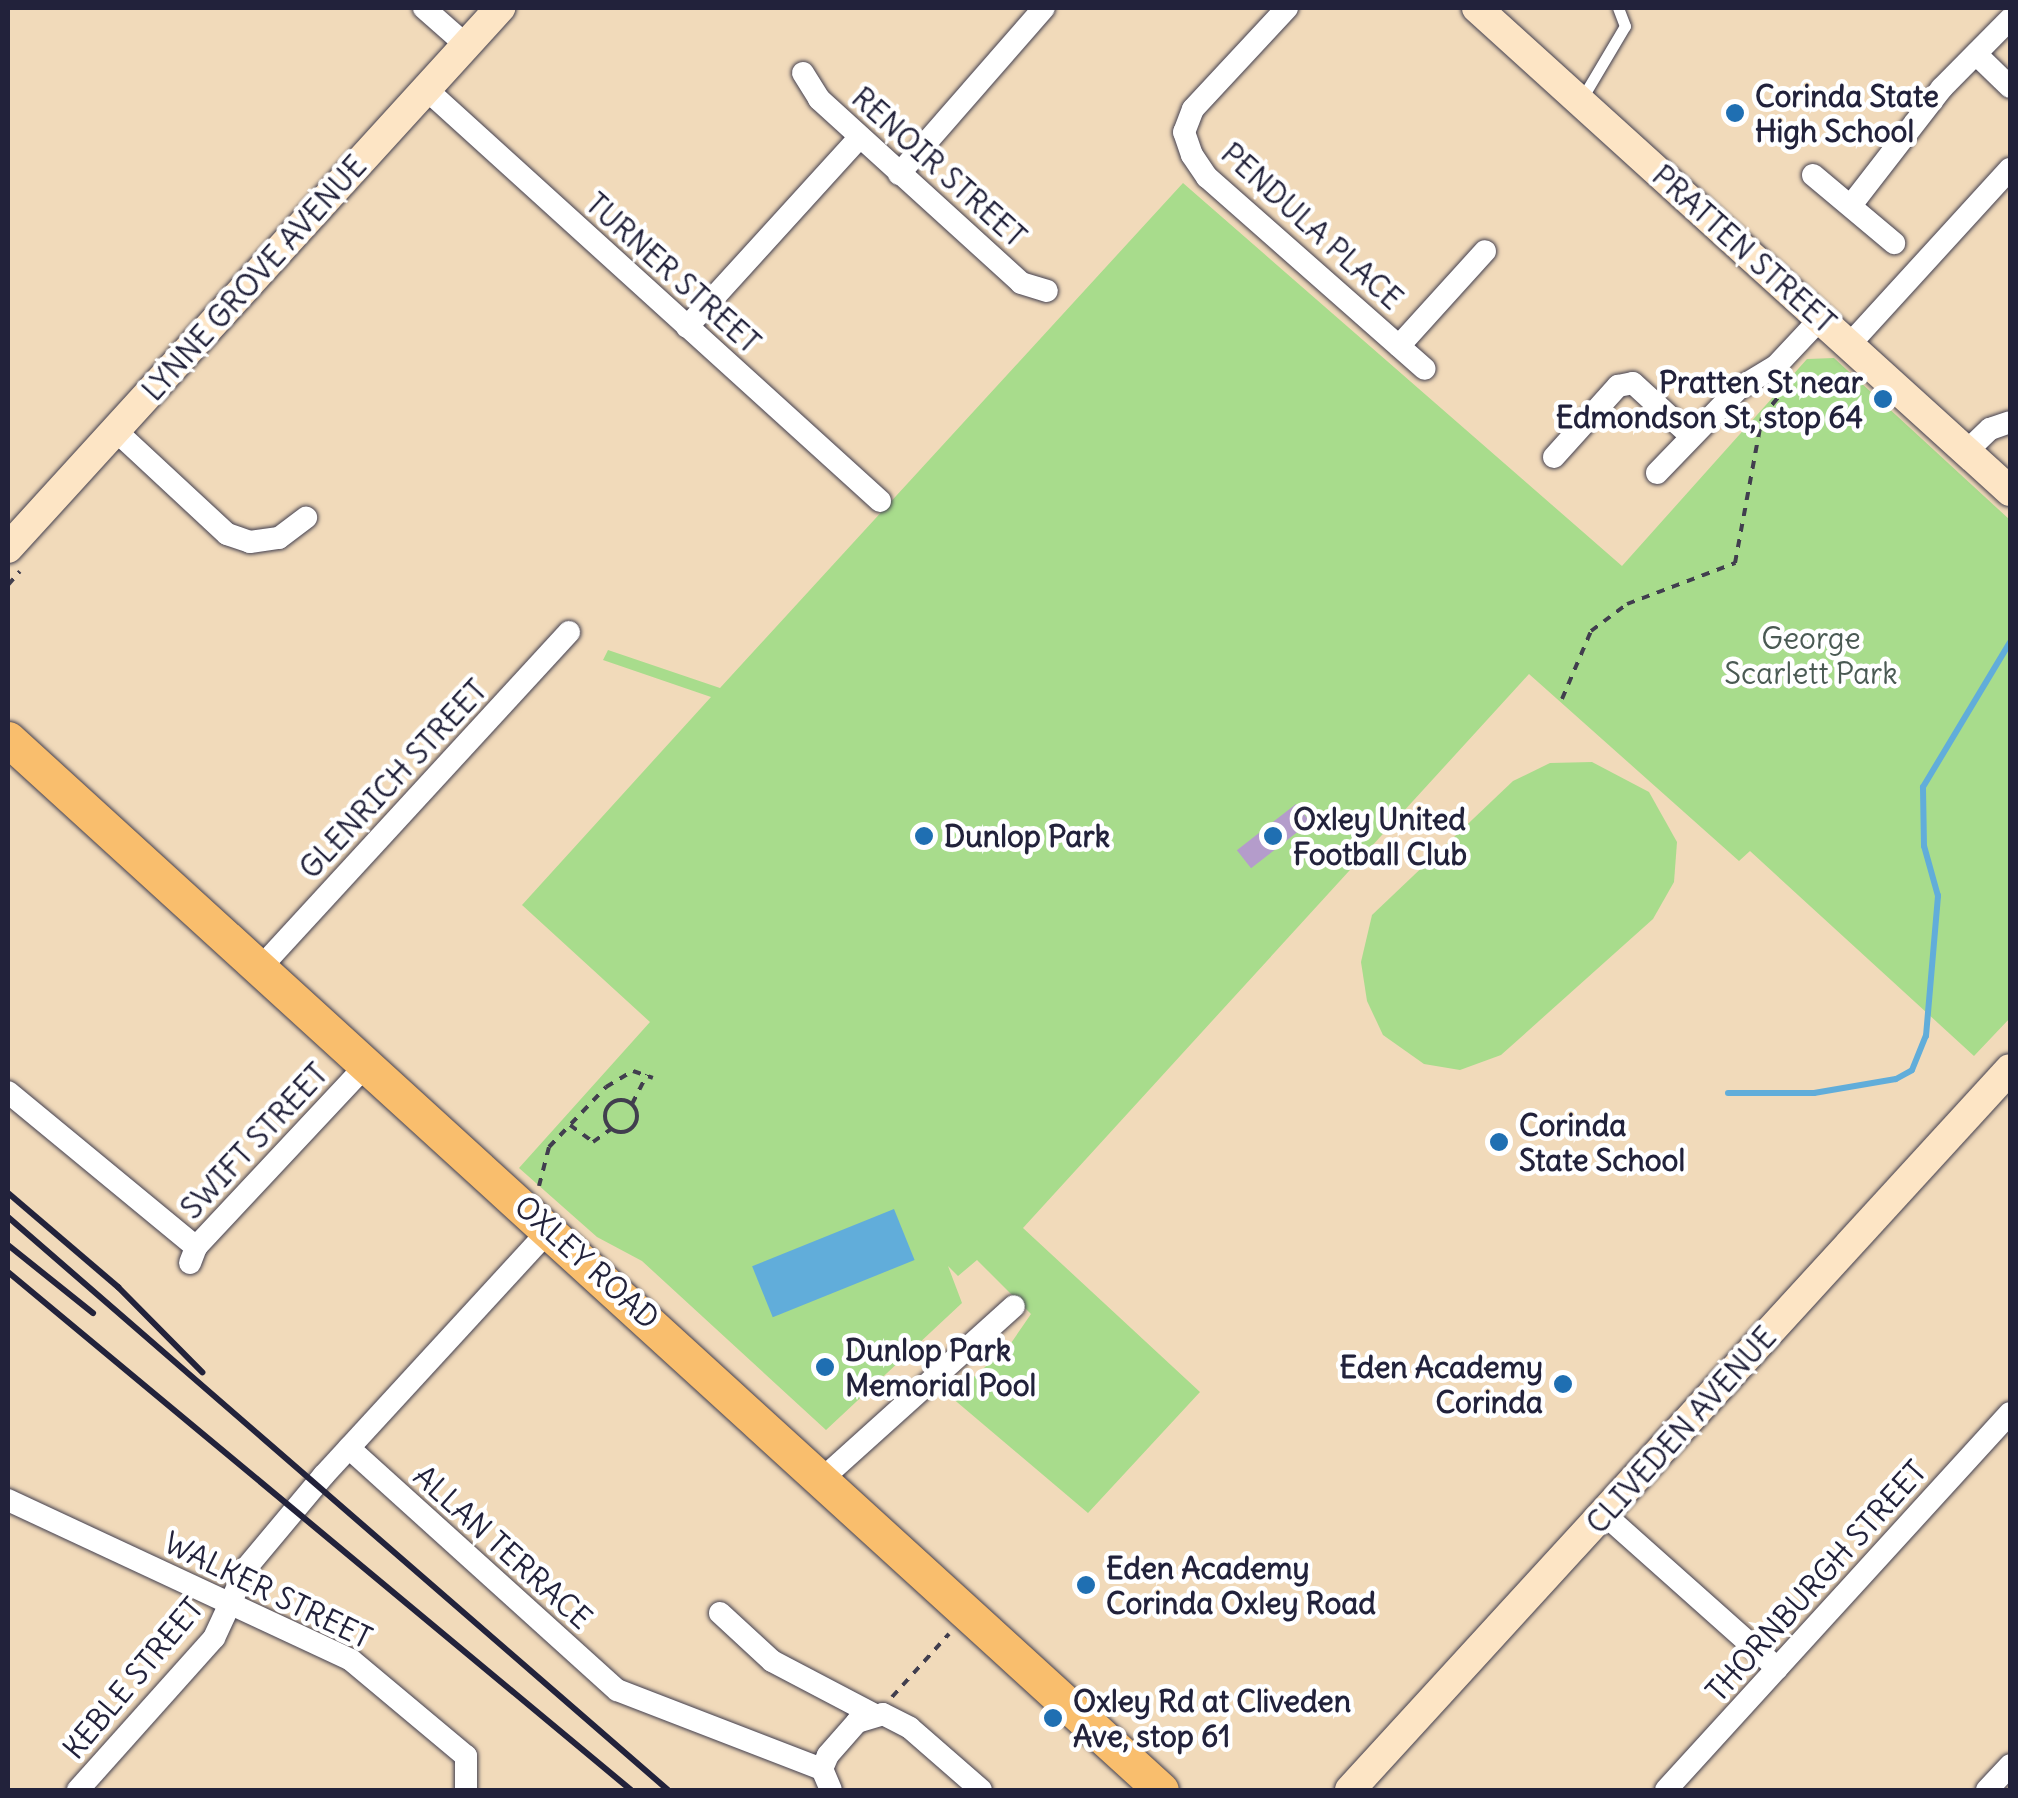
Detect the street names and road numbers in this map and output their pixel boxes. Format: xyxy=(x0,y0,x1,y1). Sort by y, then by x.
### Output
street label: RENOIR STREET xyxy=(845,79,1033,255)
street label: PENDULA PLACE xyxy=(1214,135,1410,317)
street label: LYNNE GROVE AVENUE xyxy=(134,148,374,408)
street label: PRATTEN STREET xyxy=(1645,157,1843,341)
street label: TURNER STREET xyxy=(578,185,768,361)
street label: GLENRICH STREET xyxy=(292,672,494,886)
street label: SWIFT STREET xyxy=(173,1056,335,1226)
street label: OXLEY ROAD xyxy=(507,1188,667,1336)
street label: CLIVEDEN AVENUE xyxy=(1579,1319,1783,1541)
street label: THORNBURGH STREET xyxy=(1698,1453,1934,1709)
street label: ALLAN TERRACE xyxy=(407,1458,599,1636)
street label: WALKER STREET xyxy=(158,1524,378,1656)
street label: KEBLE STREET xyxy=(55,1590,211,1766)

